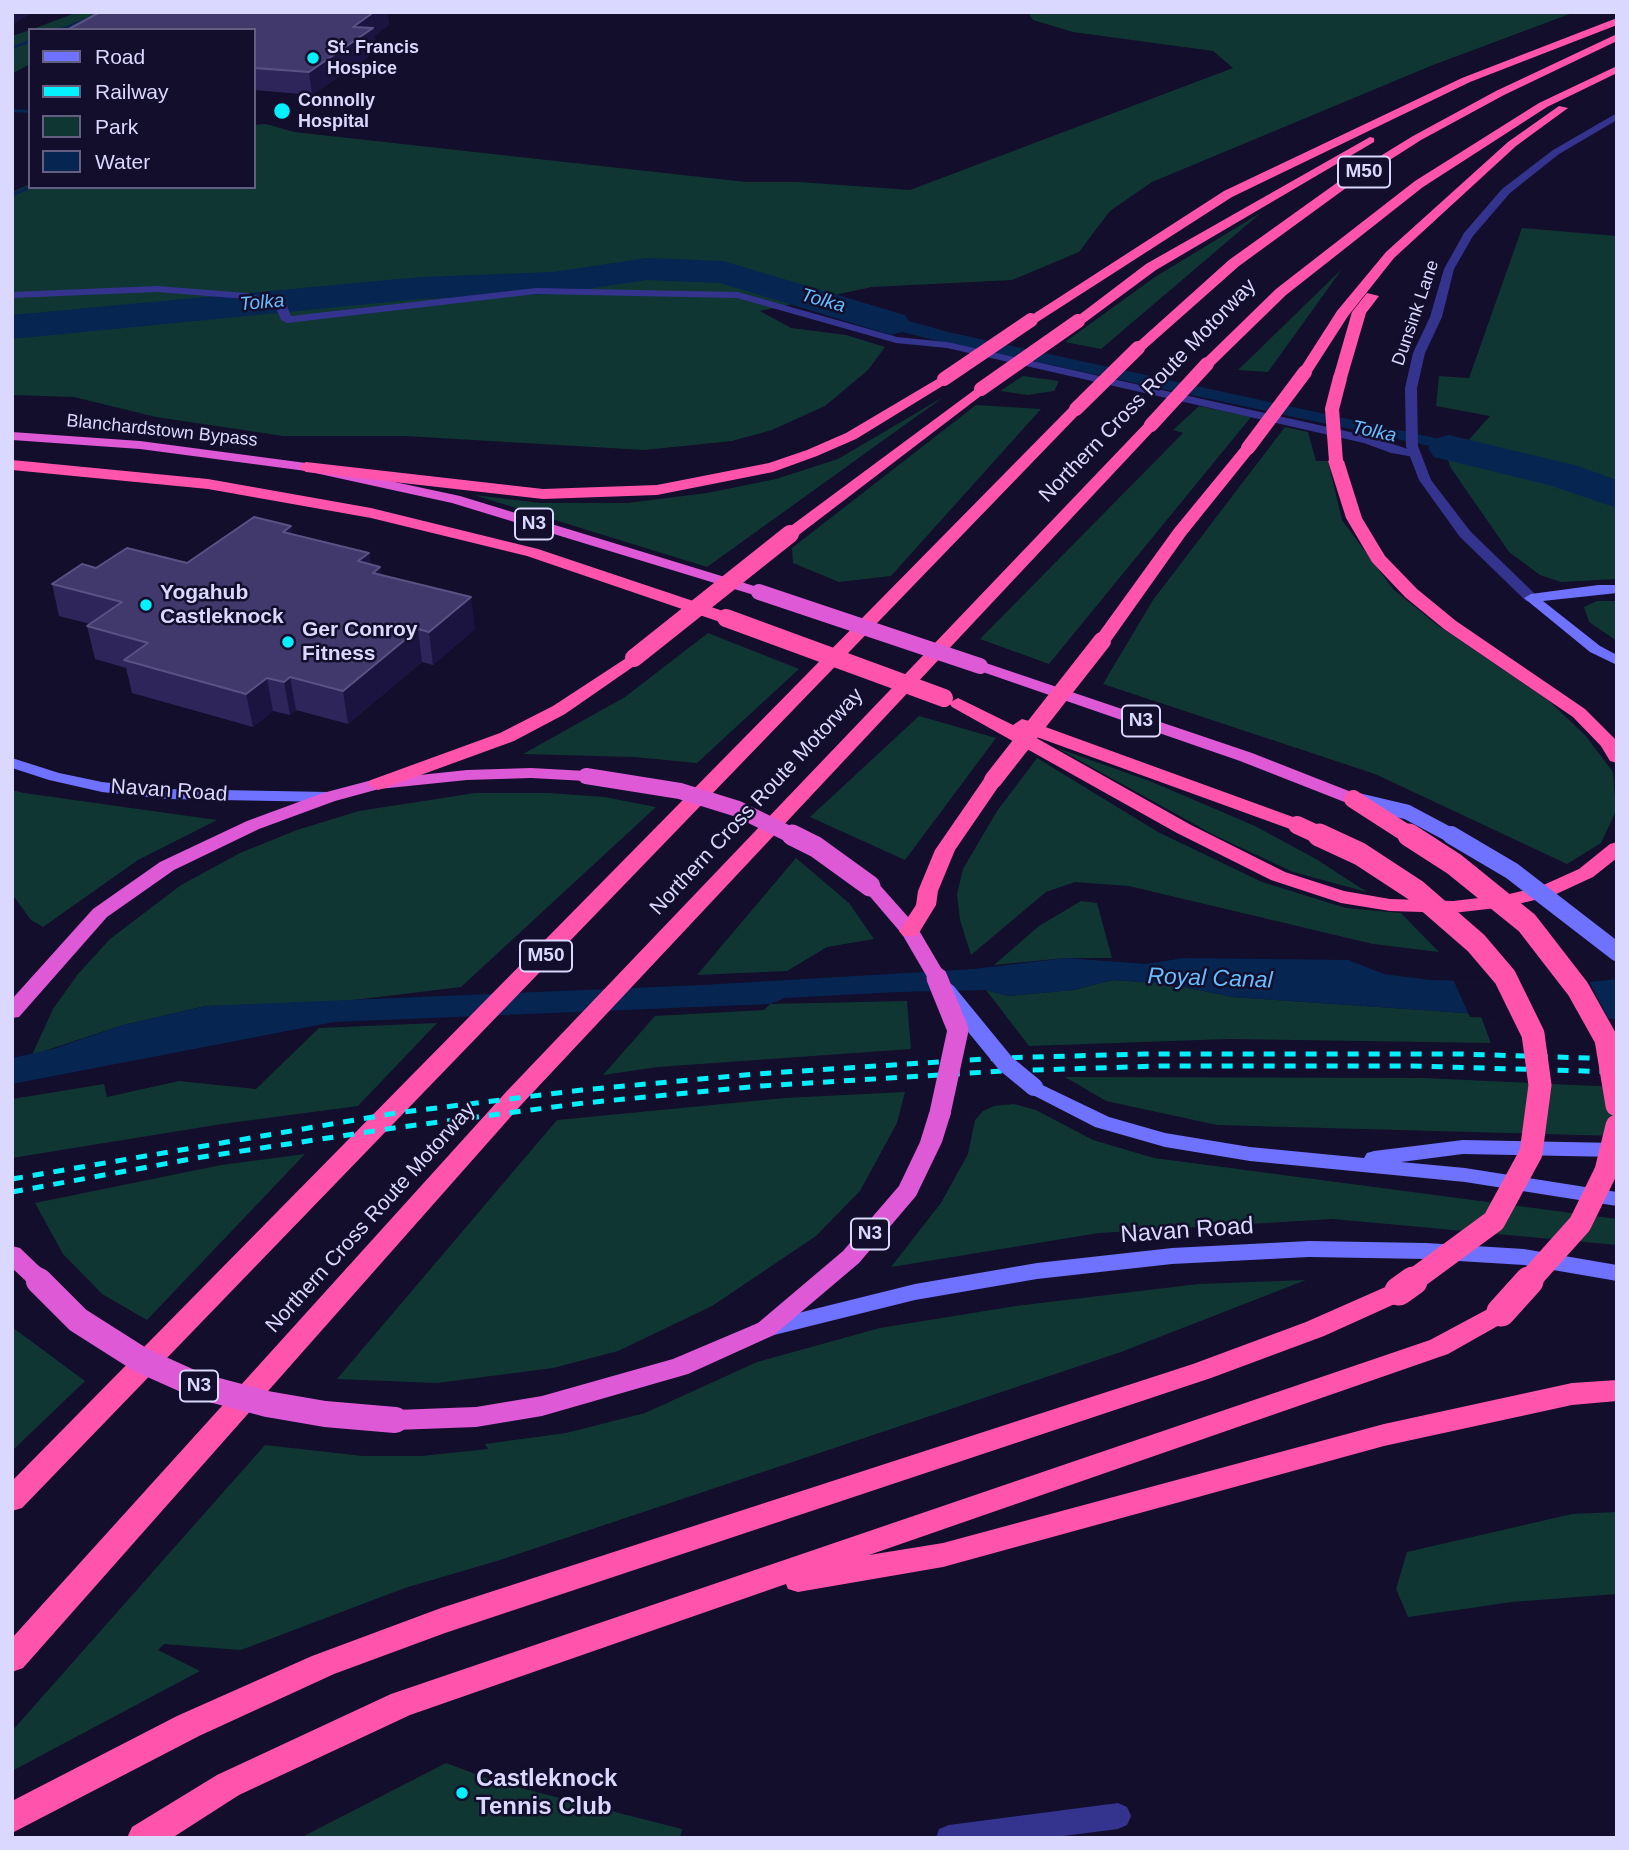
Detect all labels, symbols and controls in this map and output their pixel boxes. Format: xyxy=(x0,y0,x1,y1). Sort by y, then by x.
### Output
legend xyxy=(28,28,256,189)
place label: St. Francis Hospice xyxy=(327,37,419,80)
text: Road xyxy=(95,45,145,68)
marker: St. Francis Hospice xyxy=(305,50,321,66)
text: Railway xyxy=(95,80,169,103)
place label: Connolly Hospital xyxy=(298,90,375,132)
marker: Connolly Hospital xyxy=(272,101,292,121)
text: Park xyxy=(95,115,138,138)
text: Water xyxy=(95,150,150,173)
road number: M50 xyxy=(1338,156,1390,188)
street label: Dunsink Lane xyxy=(1388,257,1444,369)
street label: Northern Cross Route Motorway xyxy=(1034,274,1262,508)
water label: Tolka xyxy=(798,284,848,318)
water label: Tolka xyxy=(239,290,285,316)
street label: Blanchardstown Bypass xyxy=(65,410,259,452)
water label: Tolka xyxy=(1350,416,1398,448)
road number: N3 xyxy=(515,509,553,540)
place label: Yogahub Castleknock xyxy=(160,580,284,630)
marker: Yogahub Castleknock xyxy=(138,597,154,613)
place label: Ger Conroy Fitness xyxy=(302,617,418,667)
marker: Ger Conroy Fitness xyxy=(280,634,296,650)
street label: Northern Cross Route Motorway xyxy=(645,683,869,921)
road number: N3 xyxy=(1122,706,1160,736)
street label: Navan Road xyxy=(110,774,228,808)
road number: M50 xyxy=(520,940,572,972)
water label: Royal Canal xyxy=(1147,963,1273,995)
street label: Northern Cross Route Motorway xyxy=(261,1098,481,1338)
street label: Navan Road xyxy=(1119,1212,1255,1250)
road number: N3 xyxy=(851,1218,889,1250)
road number: N3 xyxy=(180,1370,218,1402)
place label: Castleknock Tennis Club xyxy=(476,1765,617,1821)
marker: Castleknock Tennis Club xyxy=(454,1785,470,1801)

